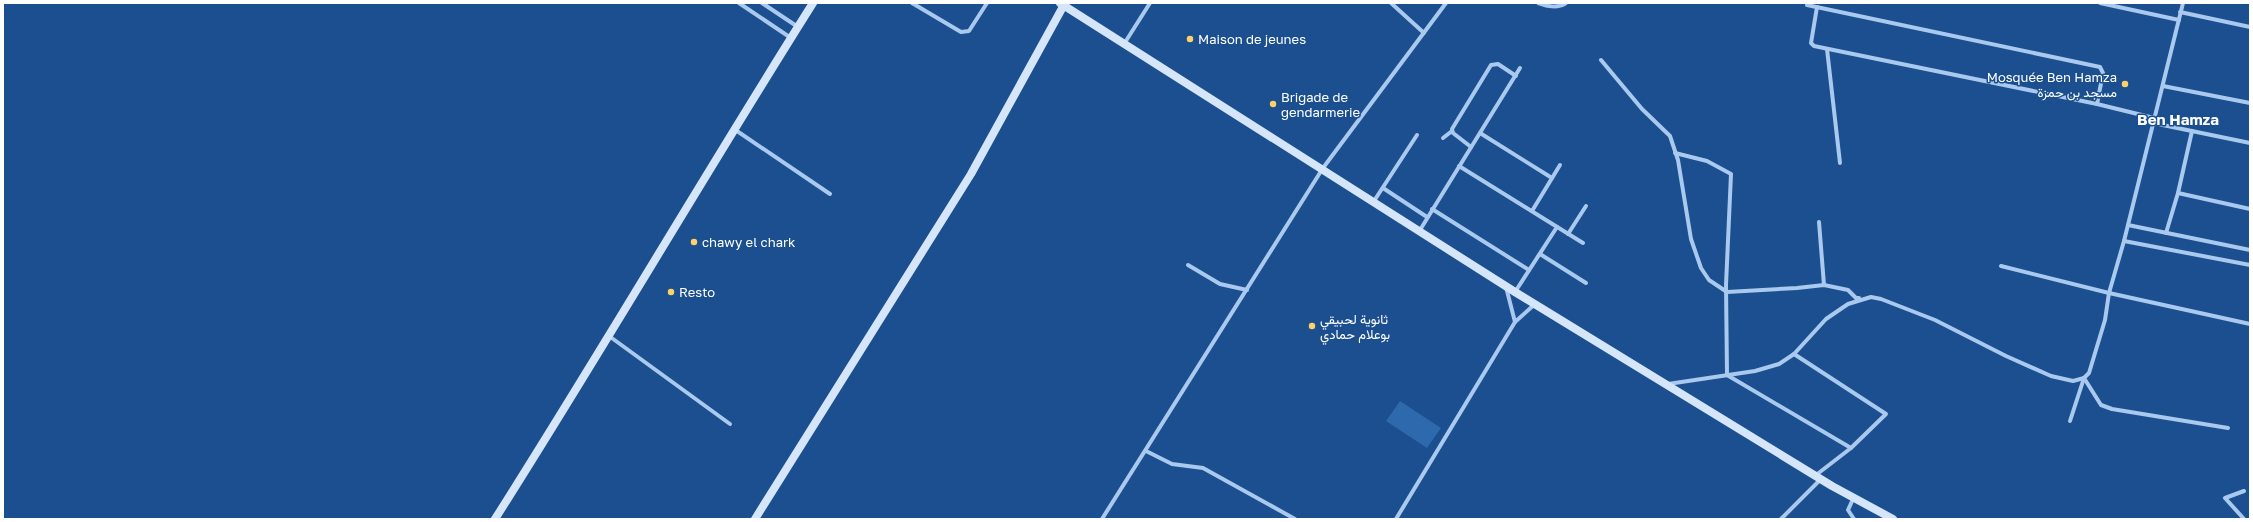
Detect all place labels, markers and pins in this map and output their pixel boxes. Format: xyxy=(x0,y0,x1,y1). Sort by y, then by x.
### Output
place label: Maison de jeunes xyxy=(1198,31,1306,47)
marker: Maison de jeunes xyxy=(1185,34,1195,44)
place label: Mosquée Ben Hamza مسجد بن حمزة xyxy=(1987,69,2117,101)
marker: Mosquée Ben Hamza مسجد بن حمزة xyxy=(2120,79,2130,89)
place label: Brigade de gendarmerie xyxy=(1281,89,1360,120)
marker: Brigade de gendarmerie xyxy=(1268,99,1278,109)
place label: chawy el chark xyxy=(702,234,796,250)
marker: chawy el chark xyxy=(689,237,699,247)
place label: Resto xyxy=(679,284,715,300)
marker: Resto xyxy=(666,287,676,297)
place label: ثانوية لحبيقي بوعلام حمادي xyxy=(1320,311,1390,345)
marker: ثانوية لحبيقي بوعلام حمادي xyxy=(1307,321,1317,331)

